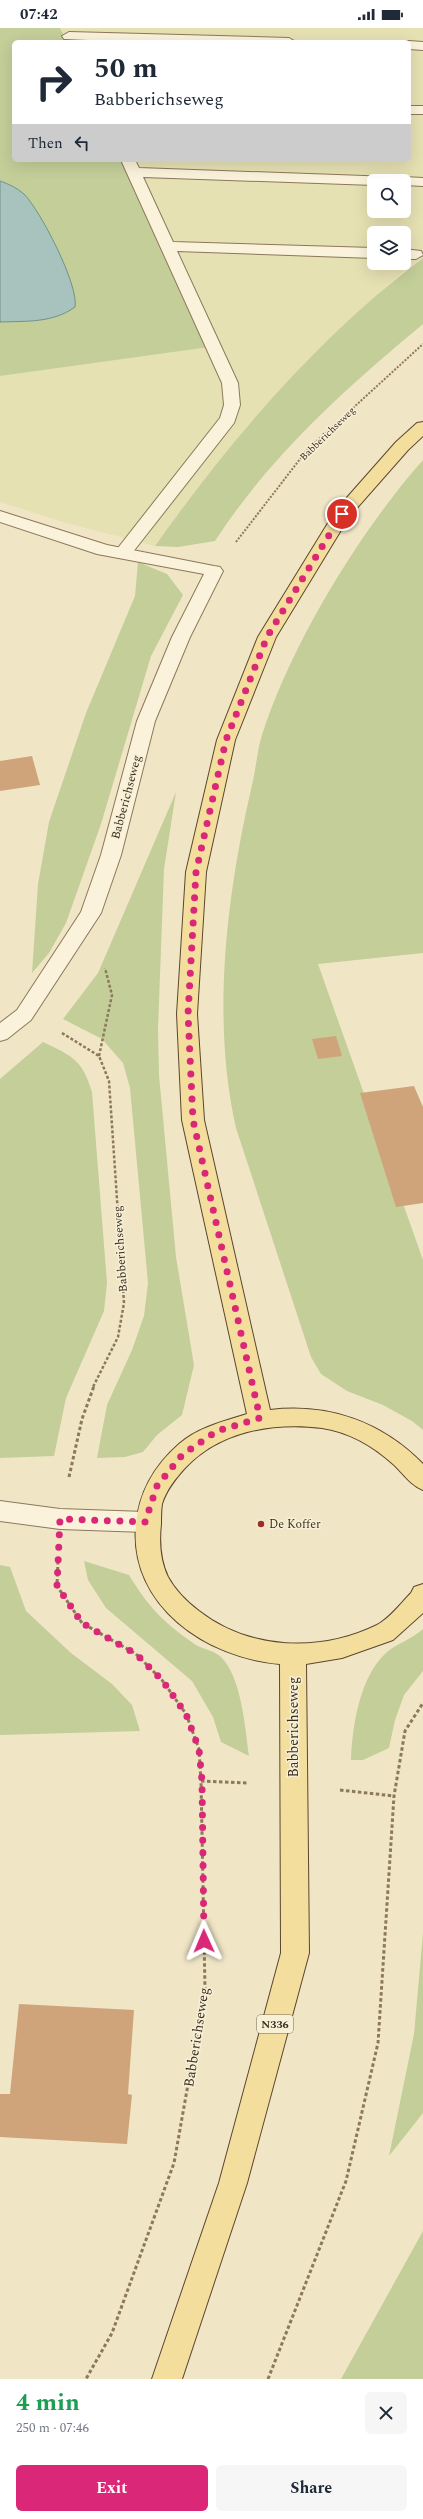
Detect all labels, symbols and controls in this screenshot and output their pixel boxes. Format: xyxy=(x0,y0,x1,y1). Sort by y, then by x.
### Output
text: 07:42 xyxy=(20,3,58,26)
text: 50 m xyxy=(94,47,158,90)
icon: right xyxy=(28,56,80,108)
text: Babberichseweg xyxy=(94,86,224,113)
text: Then xyxy=(28,132,63,155)
icon: left xyxy=(71,132,93,154)
map controls xyxy=(367,174,411,270)
button: search xyxy=(367,174,411,218)
button: layers xyxy=(367,226,411,270)
street label: Babberichseweg xyxy=(296,403,359,465)
pin xyxy=(325,497,359,531)
icon: arrive xyxy=(331,503,353,525)
street label: Babberichseweg xyxy=(106,753,147,841)
street label: Babberichseweg xyxy=(108,1205,133,1293)
place label: De Koffer xyxy=(269,1515,321,1534)
marker: De Koffer xyxy=(256,1519,266,1529)
street label: Babberichseweg xyxy=(283,1676,304,1778)
position arrow xyxy=(183,1920,225,1962)
street label: Babberichseweg xyxy=(178,1986,215,2089)
road number: N336 xyxy=(257,2015,293,2033)
text: 4 min xyxy=(16,2385,80,2421)
button: close xyxy=(365,2392,407,2434)
text: 250 m · 07:46 xyxy=(16,2418,89,2438)
button: Exit xyxy=(16,2465,208,2511)
button: Share xyxy=(216,2465,407,2511)

